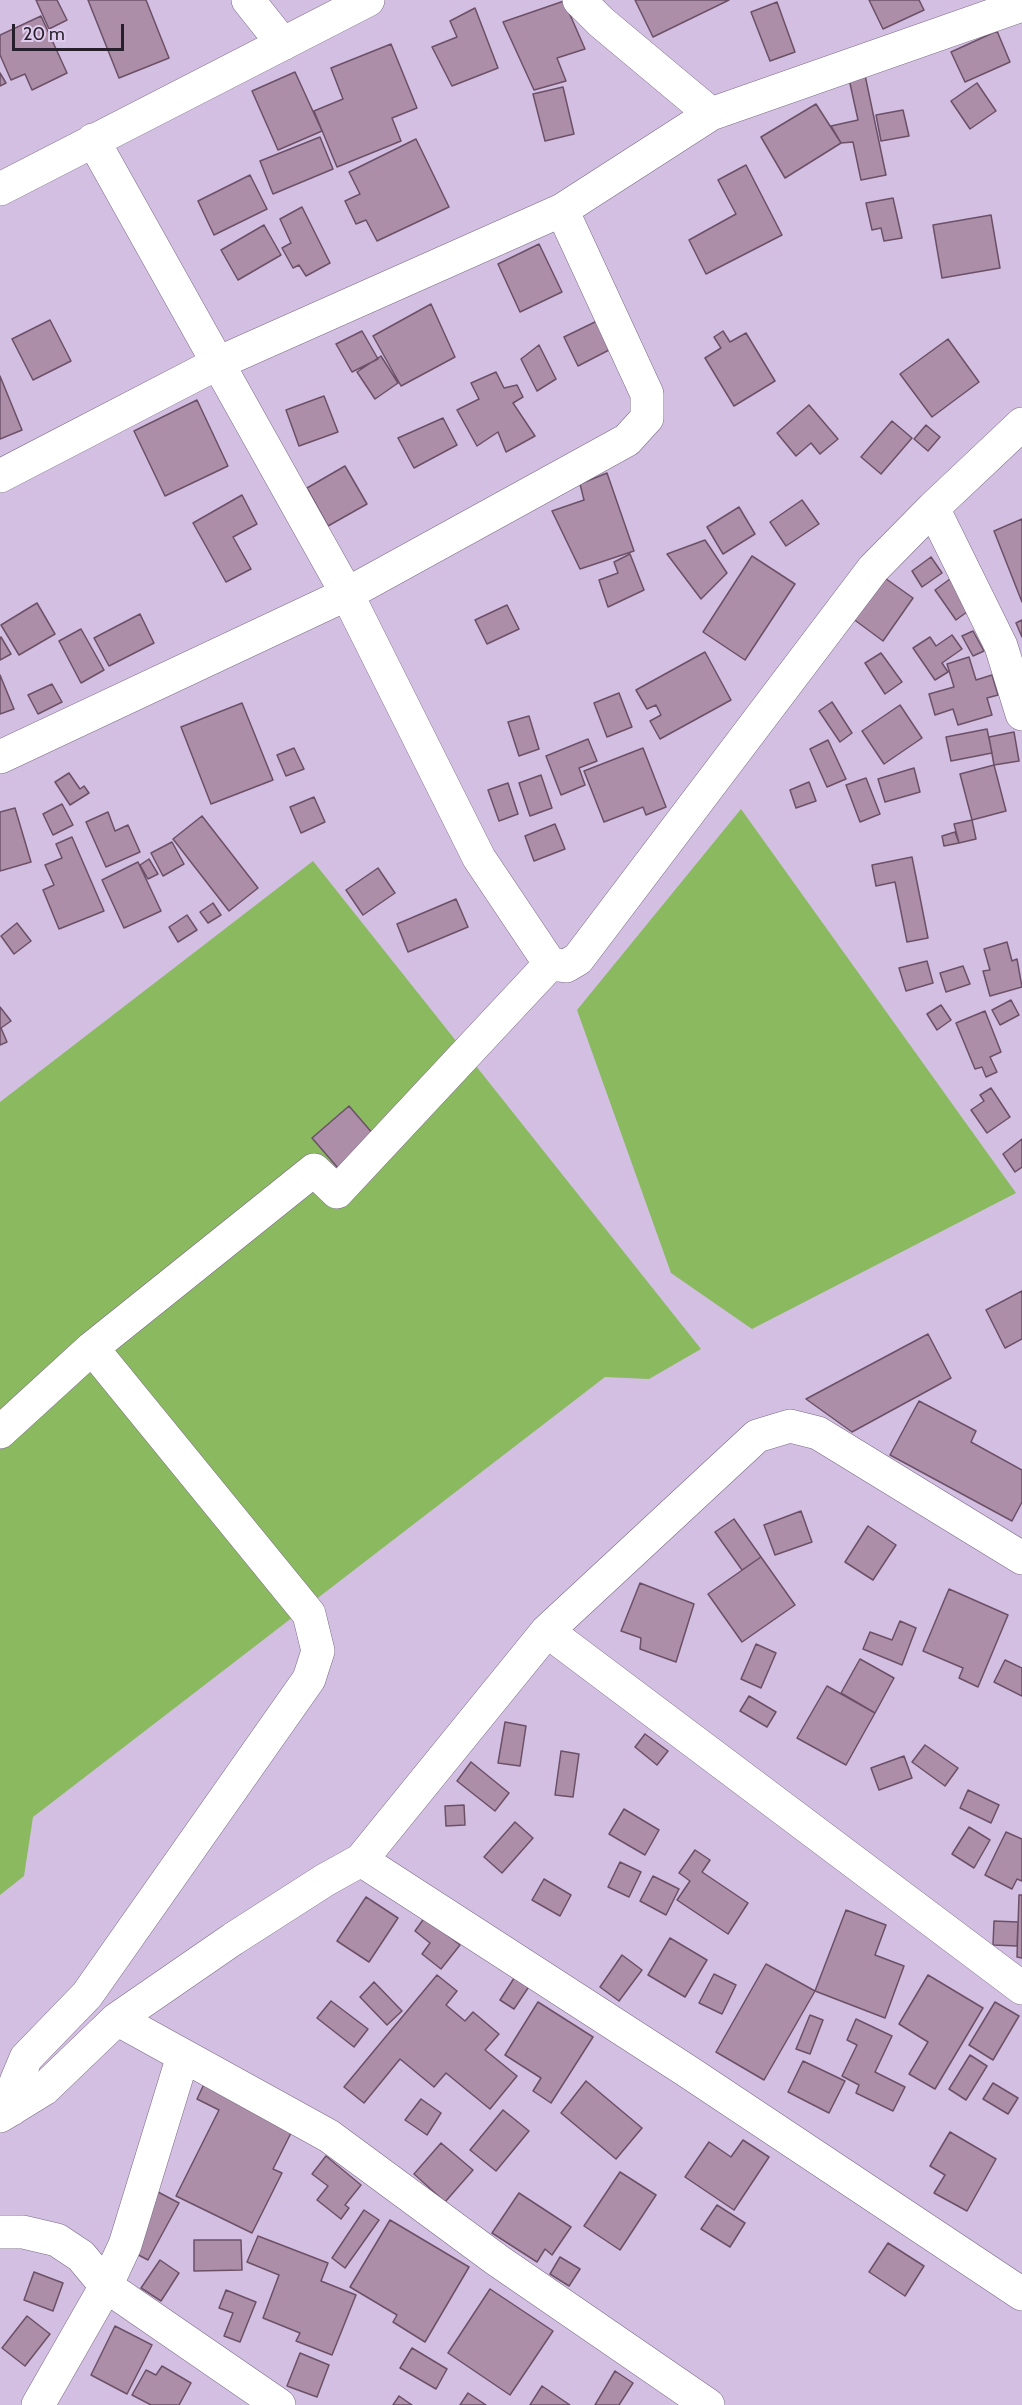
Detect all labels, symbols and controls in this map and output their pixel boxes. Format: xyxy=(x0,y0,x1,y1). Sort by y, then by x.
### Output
scale bar xyxy=(15,12,128,50)
text: 20 m xyxy=(23,23,65,45)

